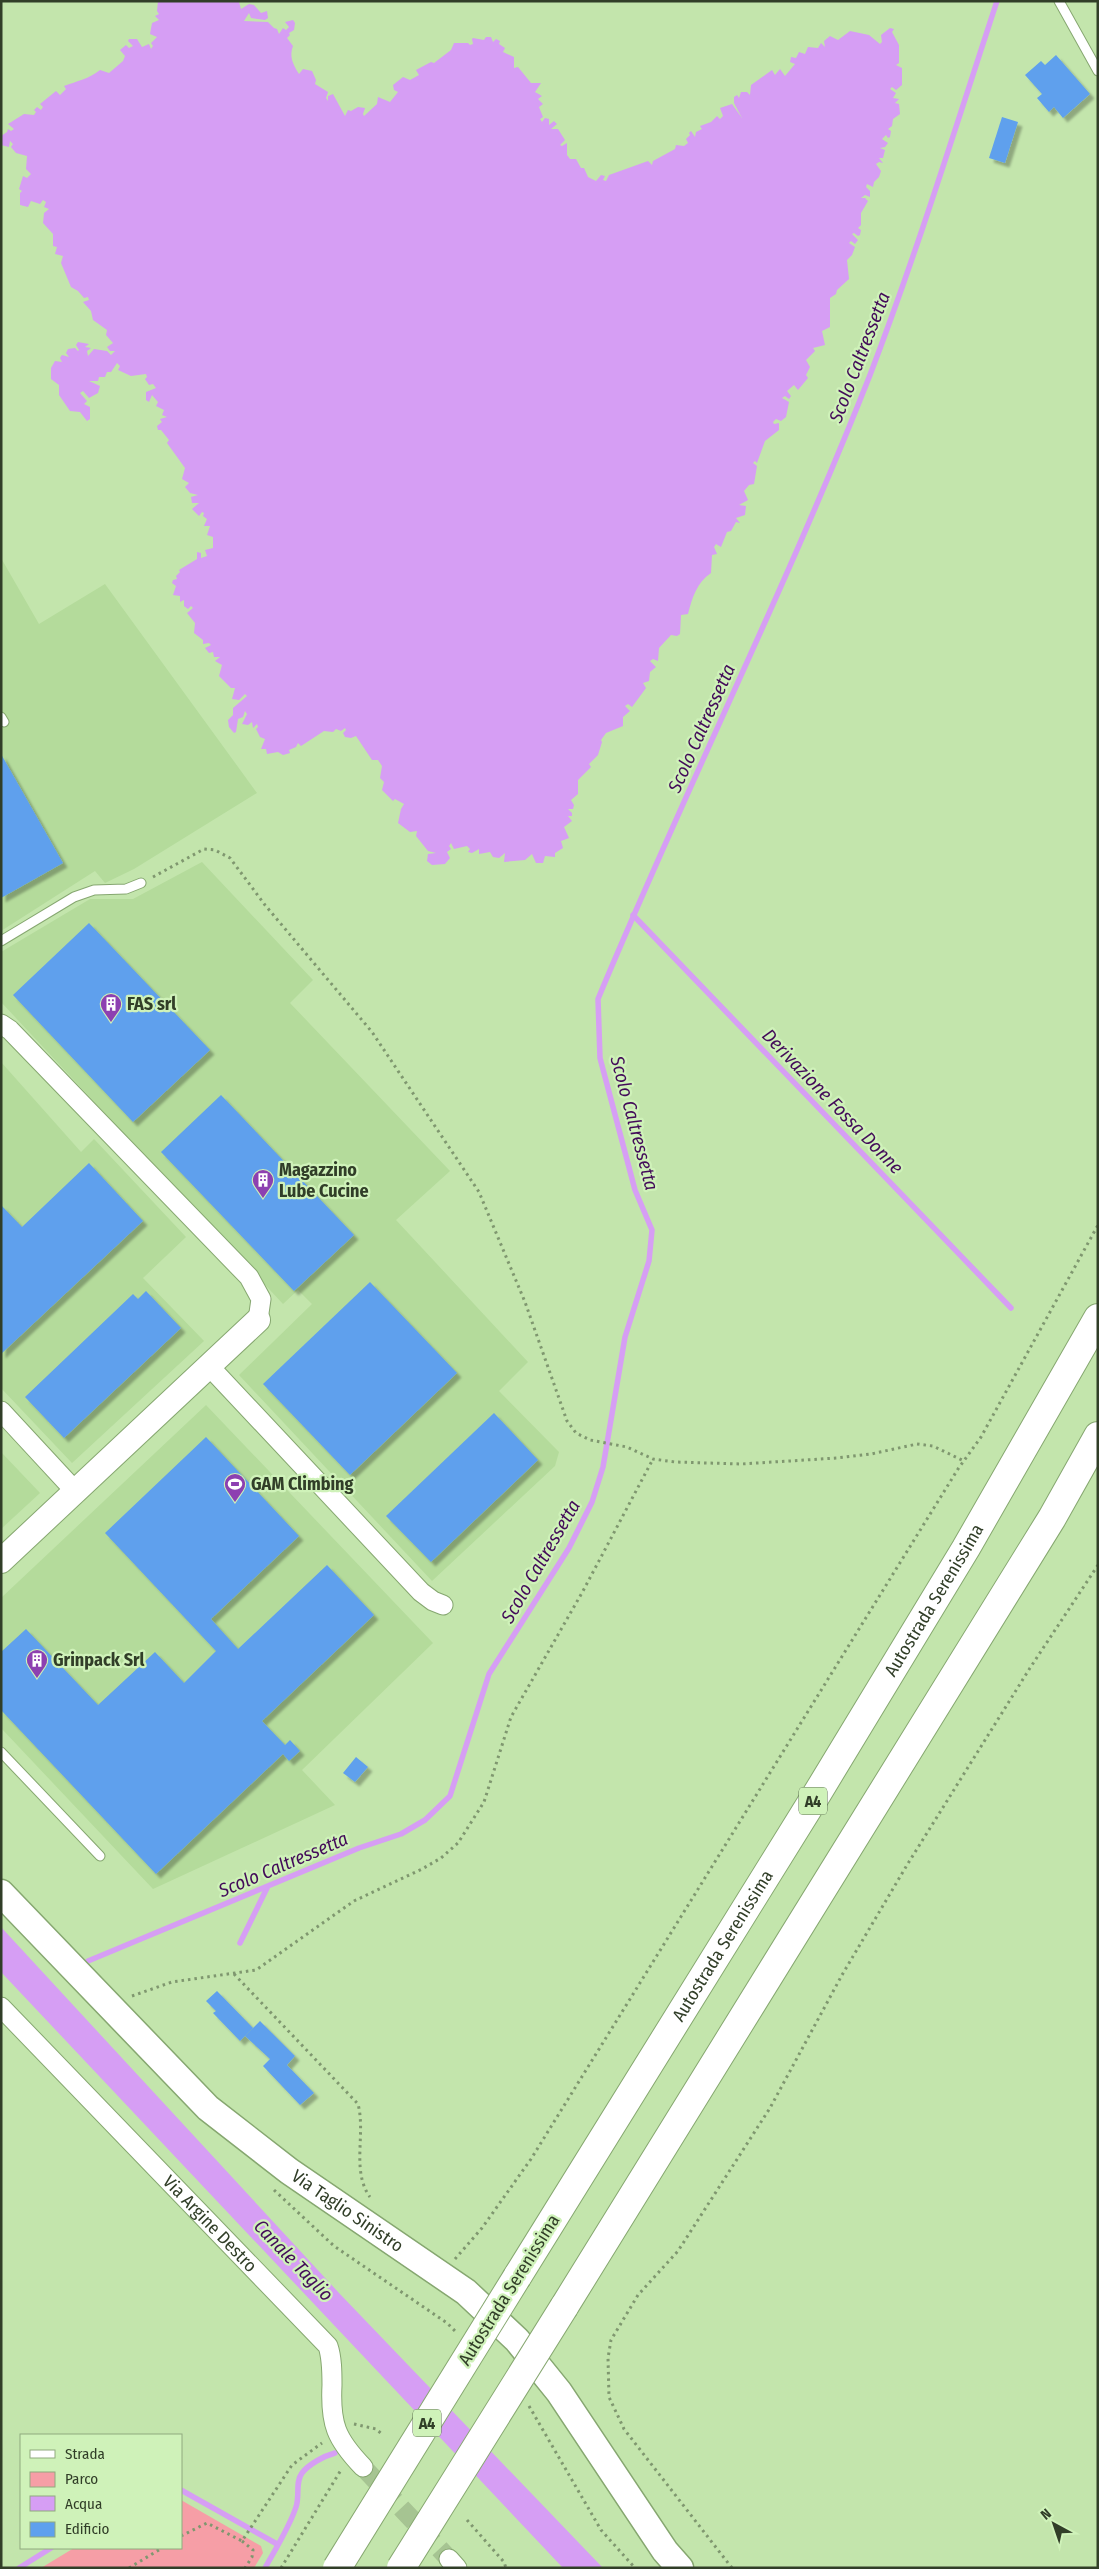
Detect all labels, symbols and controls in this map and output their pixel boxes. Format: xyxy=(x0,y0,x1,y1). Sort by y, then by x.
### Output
water label: Scolo Caltressetta xyxy=(824,289,895,427)
water label: Scolo Caltressetta xyxy=(662,660,740,797)
building icon: FAS srl xyxy=(99,992,123,1023)
place label: FAS srl xyxy=(127,993,176,1015)
water label: Derivazione Fossa Donne xyxy=(757,1024,908,1179)
water label: Scolo Caltressetta xyxy=(605,1052,664,1193)
place label: Magazzino Lube Cucine xyxy=(279,1159,369,1202)
building icon: Magazzino Lube Cucine xyxy=(251,1168,275,1199)
sports icon: GAM Climbing xyxy=(223,1472,247,1503)
place label: GAM Climbing xyxy=(251,1473,354,1495)
water label: Scolo Caltressetta xyxy=(495,1496,585,1628)
street label: Autostrada Serenissima xyxy=(880,1520,988,1680)
building icon: Grinpack Srl xyxy=(25,1648,49,1679)
place label: Grinpack Srl xyxy=(53,1649,145,1671)
road number: A4 xyxy=(799,1788,827,1814)
water label: Scolo Caltressetta xyxy=(214,1827,351,1902)
street label: Autostrada Serenissima xyxy=(668,1866,778,2025)
street label: Via Taglio Sinistro xyxy=(287,2165,408,2257)
street label: Via Argine Destro xyxy=(158,2171,262,2277)
street label: Autostrada Serenissima xyxy=(454,2210,564,2369)
water label: Canale Taglio xyxy=(249,2215,338,2306)
road number: A4 xyxy=(413,2410,441,2436)
legend xyxy=(20,2434,182,2549)
text: Strada xyxy=(65,2445,105,2463)
text: Parco xyxy=(65,2470,98,2488)
text: Acqua xyxy=(65,2495,102,2513)
north arrow xyxy=(1029,2499,1079,2549)
text: N xyxy=(1037,2505,1055,2524)
text: Edificio xyxy=(65,2520,110,2538)

